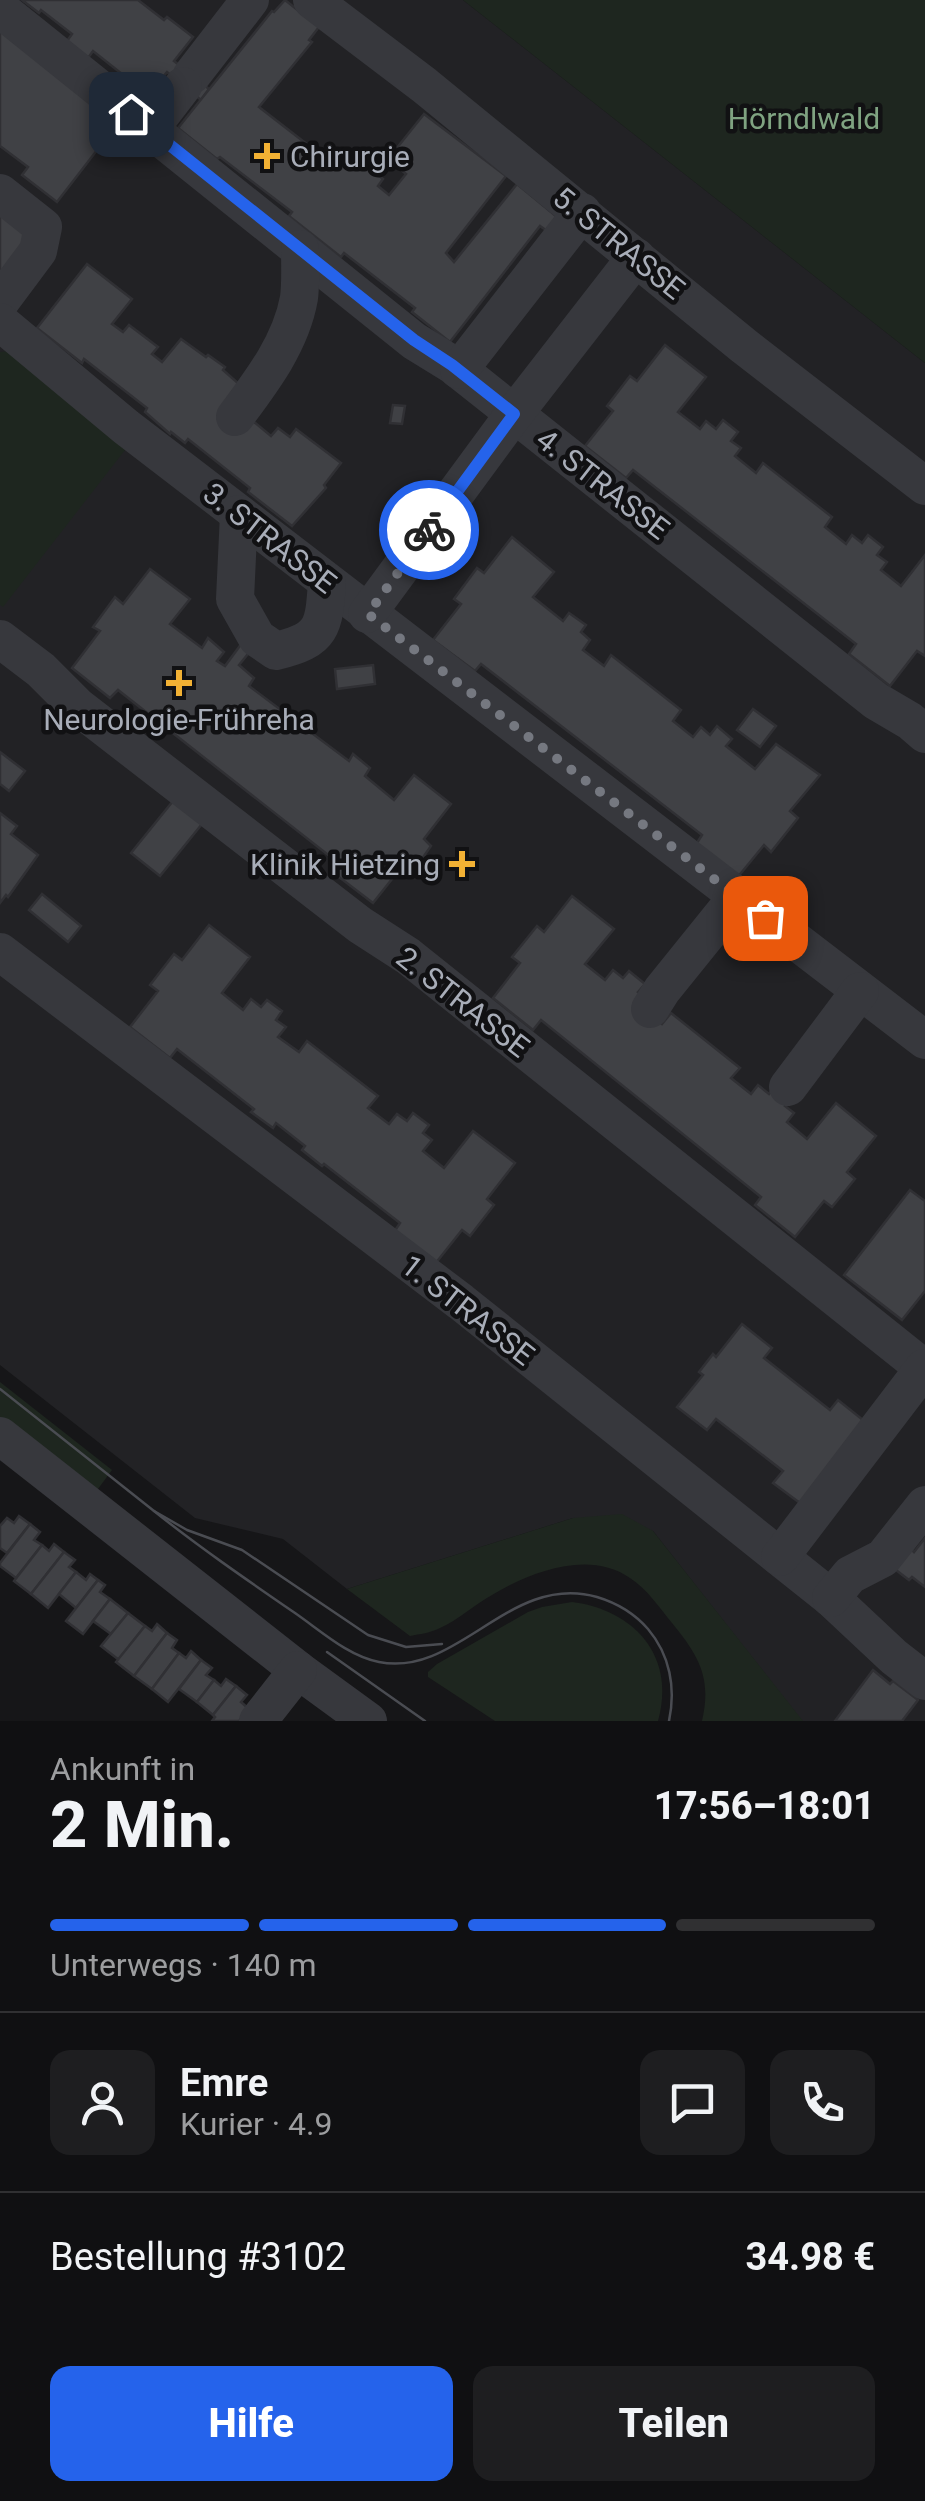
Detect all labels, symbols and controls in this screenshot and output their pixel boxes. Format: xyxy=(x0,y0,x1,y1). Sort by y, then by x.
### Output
pin xyxy=(89,72,174,157)
icon: home xyxy=(104,87,159,142)
park label: Hörndlwald xyxy=(728,101,880,136)
place label: Chirurgie xyxy=(290,139,410,174)
marker: Chirurgie xyxy=(254,143,280,169)
street label: 5. STRASSE xyxy=(546,179,692,307)
street label: 4. STRASSE xyxy=(530,421,676,547)
street label: 3. STRASSE xyxy=(197,475,343,601)
courier xyxy=(379,480,479,580)
icon: bike xyxy=(402,503,457,558)
marker: Neurologie-Frühreha xyxy=(166,670,192,696)
place label: Neurologie-Frühreha xyxy=(43,702,315,737)
place label: Klinik Hietzing xyxy=(250,847,440,882)
marker: Klinik Hietzing xyxy=(449,851,475,877)
pin xyxy=(723,876,808,961)
icon: bag xyxy=(738,891,793,946)
street label: 2. STRASSE xyxy=(390,939,536,1065)
street label: 1. STRASSE xyxy=(395,1247,541,1373)
text: Ankunft in xyxy=(50,1750,195,1788)
text: 17:56–18:01 xyxy=(654,1784,875,1828)
text: 2 Min. xyxy=(50,1787,234,1863)
text: Unterwegs · 140 m xyxy=(50,1946,317,1984)
button: person xyxy=(50,2050,155,2155)
button: chat xyxy=(640,2050,745,2155)
button: phone xyxy=(770,2050,875,2155)
text: Emre xyxy=(180,2061,268,2105)
text: Kurier · 4.9 xyxy=(180,2105,332,2143)
text: Bestellung #3102 xyxy=(50,2235,346,2279)
text: 34.98 € xyxy=(746,2235,875,2279)
button: Hilfe xyxy=(50,2366,453,2481)
button: Teilen xyxy=(473,2366,875,2481)

